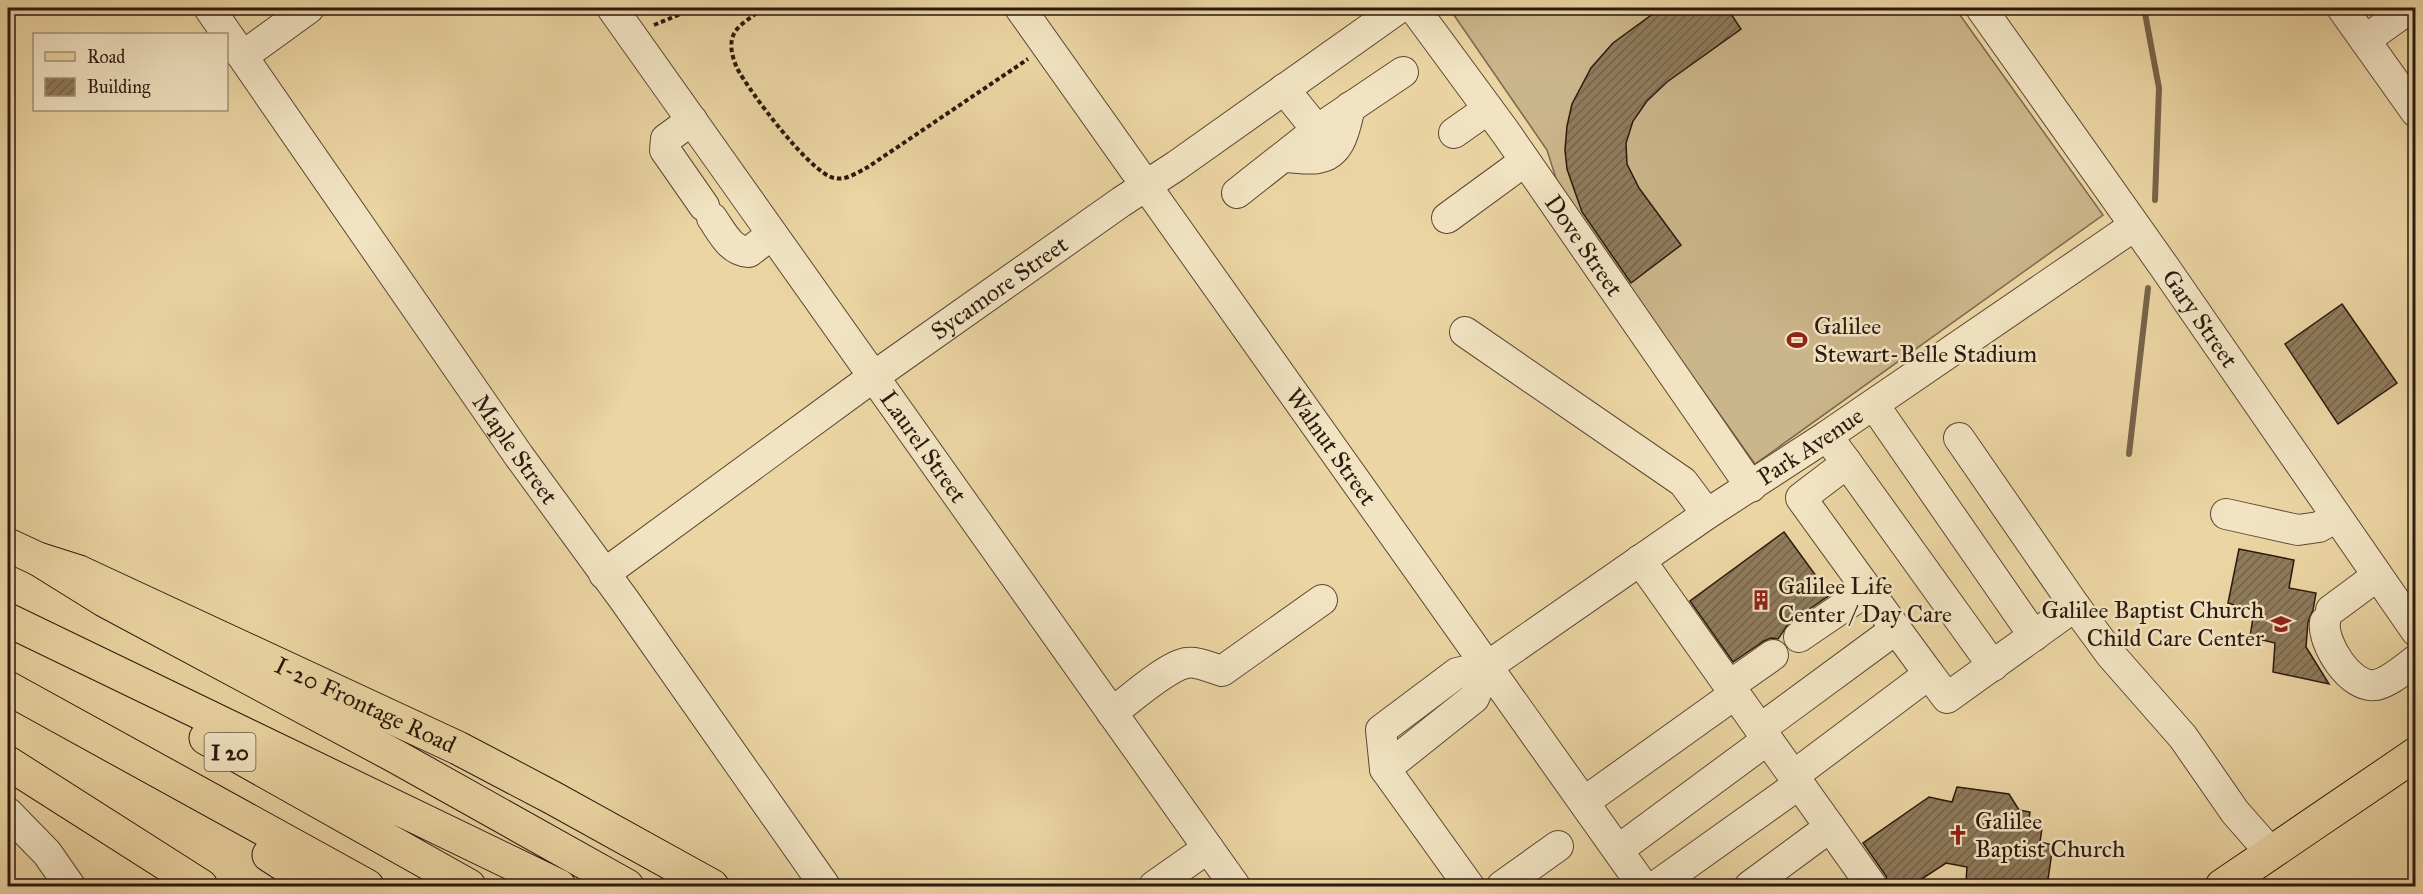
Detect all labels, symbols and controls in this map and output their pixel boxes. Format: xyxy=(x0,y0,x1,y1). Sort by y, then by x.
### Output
legend xyxy=(33,33,228,111)
text: Road xyxy=(87,46,125,68)
text: Building xyxy=(87,76,151,99)
street label: Dove Street xyxy=(1538,189,1630,303)
street label: Sycamore Street xyxy=(925,229,1074,347)
street label: Gary Street xyxy=(2156,264,2245,374)
place label: Galilee Stewart-Belle Stadium xyxy=(1814,311,2037,369)
sports icon: Galilee Stewart-Belle Stadium xyxy=(1785,328,1809,352)
street label: Walnut Street xyxy=(1279,382,1384,512)
street label: Laurel Street xyxy=(873,385,974,509)
street label: Maple Street xyxy=(466,388,565,511)
street label: Park Avenue xyxy=(1752,401,1869,492)
place label: Galilee Life Center / Day Care xyxy=(1778,571,1952,629)
building icon: Galilee Life Center / Day Care xyxy=(1749,588,1773,612)
place label: Galilee Baptist Church Child Care Center xyxy=(2041,595,2264,653)
school or university icon: Galilee Baptist Church Child Care Center xyxy=(2269,612,2293,636)
street label: I-20 Frontage Road xyxy=(270,650,461,760)
road number: I 20 xyxy=(204,733,256,771)
place label: Galilee Baptist Church xyxy=(1975,806,2125,864)
church icon: Galilee Baptist Church xyxy=(1946,823,1970,847)

